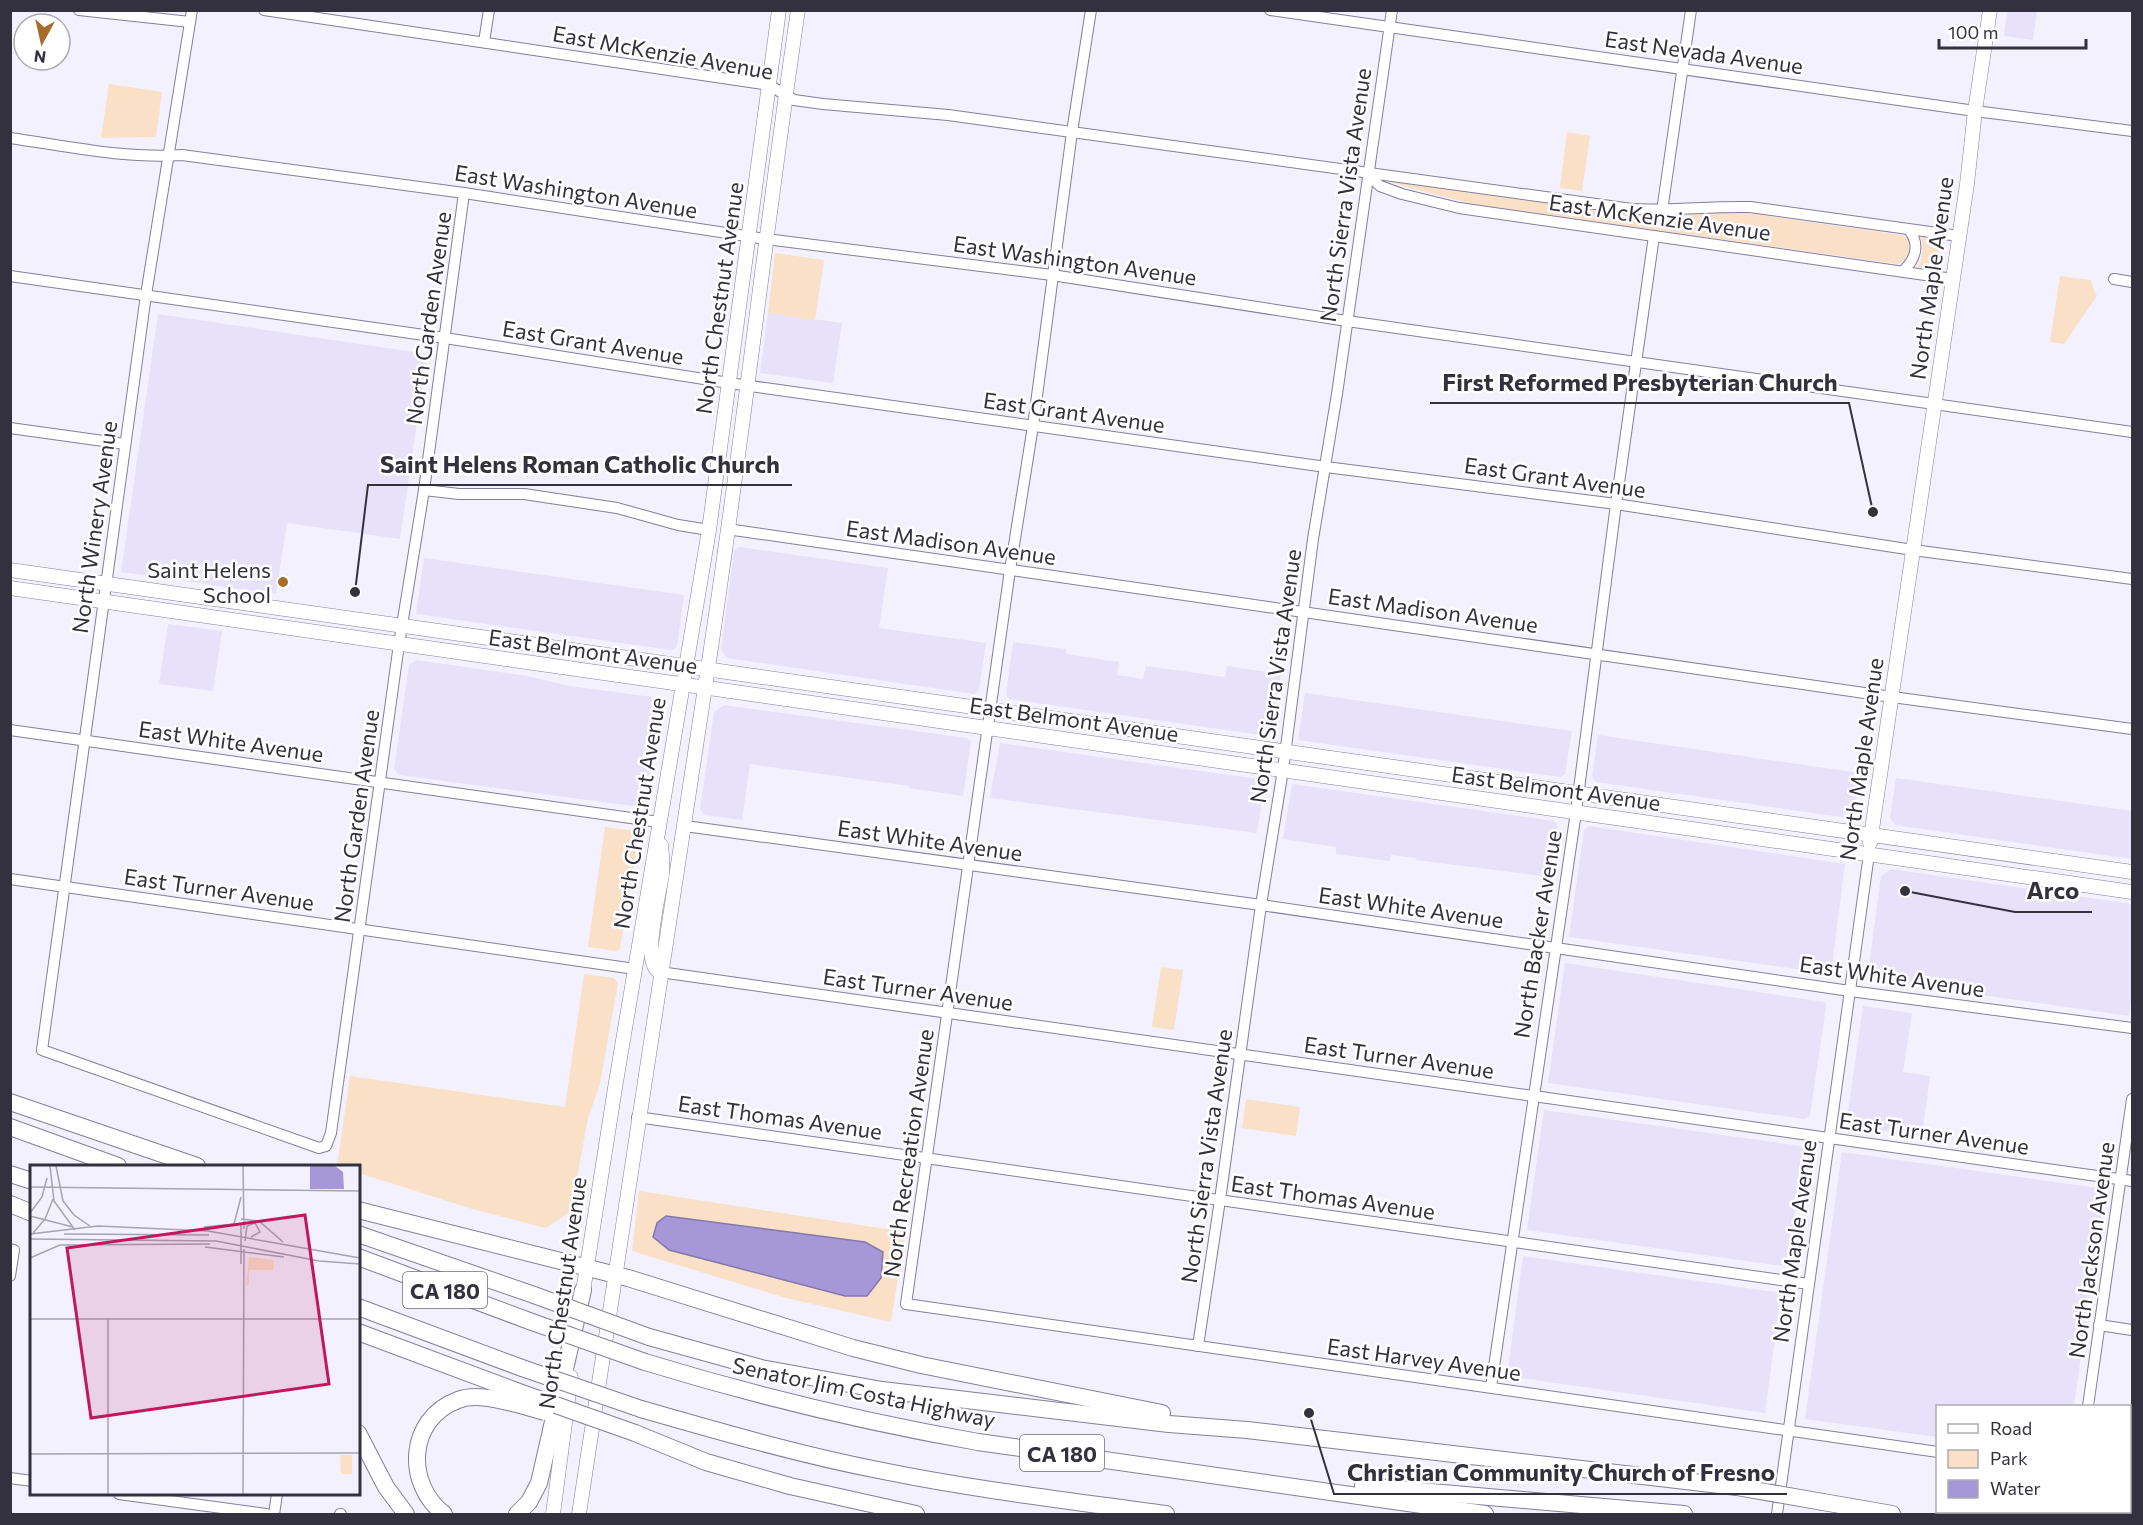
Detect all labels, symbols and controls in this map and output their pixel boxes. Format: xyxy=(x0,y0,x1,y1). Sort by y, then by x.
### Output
north arrow xyxy=(12,12,72,72)
scale bar xyxy=(1939,12,2086,50)
street label: East McKenzie Avenue xyxy=(551,19,775,85)
text: 100 m xyxy=(1948,21,1998,43)
street label: East Nevada Avenue xyxy=(1603,25,1805,79)
text: N xyxy=(33,47,47,68)
street label: North Sierra Vista Avenue xyxy=(1314,66,1376,324)
street label: East Washington Avenue xyxy=(453,158,699,224)
street label: North Maple Avenue xyxy=(1903,175,1959,381)
street label: North Chestnut Avenue xyxy=(689,180,749,416)
street label: East McKenzie Avenue xyxy=(1547,188,1773,246)
street label: North Garden Avenue xyxy=(400,210,456,426)
street label: East Washington Avenue xyxy=(952,230,1198,290)
street label: East Grant Avenue xyxy=(500,314,686,370)
callout: First Reformed Presbyterian Church xyxy=(1430,361,1849,403)
text: First Reformed Presbyterian Church xyxy=(1442,367,1838,396)
street label: East Grant Avenue xyxy=(981,386,1167,438)
street label: North Winery Avenue xyxy=(66,419,122,635)
callout: Saint Helens Roman Catholic Church xyxy=(368,443,792,485)
text: Saint Helens Roman Catholic Church xyxy=(380,449,780,478)
street label: East Grant Avenue xyxy=(1462,451,1648,503)
street label: East Madison Avenue xyxy=(844,514,1058,570)
street label: North Sierra Vista Avenue xyxy=(1244,547,1306,805)
place label: Saint Helens School xyxy=(147,556,271,608)
marker: Saint Helens School xyxy=(276,575,290,589)
street label: East Madison Avenue xyxy=(1326,582,1540,638)
street label: East Belmont Avenue xyxy=(487,623,699,679)
street label: North Maple Avenue xyxy=(1833,656,1889,862)
street label: East Belmont Avenue xyxy=(968,691,1180,747)
street label: North Chestnut Avenue xyxy=(607,695,671,931)
street label: North Garden Avenue xyxy=(328,708,384,924)
street label: East White Avenue xyxy=(137,715,325,767)
street label: East Belmont Avenue xyxy=(1450,760,1662,816)
street label: East White Avenue xyxy=(836,814,1024,866)
street label: North Backer Avenue xyxy=(1507,828,1567,1040)
street label: East Turner Avenue xyxy=(122,862,316,916)
callout: Arco xyxy=(2015,870,2092,912)
text: Arco xyxy=(2027,875,2079,904)
street label: East White Avenue xyxy=(1317,881,1505,933)
street label: East White Avenue xyxy=(1798,950,1986,1002)
street label: East Turner Avenue xyxy=(821,962,1015,1016)
street label: North Recreation Avenue xyxy=(877,1027,939,1279)
street label: North Sierra Vista Avenue xyxy=(1175,1027,1237,1285)
street label: East Turner Avenue xyxy=(1302,1030,1496,1084)
street label: East Thomas Avenue xyxy=(676,1089,884,1145)
street label: East Turner Avenue xyxy=(1837,1106,2031,1160)
street label: North Maple Avenue xyxy=(1766,1138,1822,1344)
street label: North Jackson Avenue xyxy=(2062,1140,2120,1360)
inset map xyxy=(30,1165,360,1495)
street label: East Thomas Avenue xyxy=(1229,1169,1437,1225)
street label: North Chestnut Avenue xyxy=(532,1175,592,1411)
road number: CA 180 xyxy=(403,1272,487,1308)
street label: East Harvey Avenue xyxy=(1325,1332,1523,1386)
street label: Senator Jim Costa Highway xyxy=(730,1351,998,1433)
legend xyxy=(1936,1405,2131,1513)
text: Road xyxy=(1990,1417,2032,1439)
road number: CA 180 xyxy=(1020,1435,1104,1471)
text: Park xyxy=(1990,1447,2028,1469)
callout: Christian Community Church of Fresno xyxy=(1334,1452,1787,1494)
text: Christian Community Church of Fresno xyxy=(1347,1457,1775,1486)
text: Water xyxy=(1990,1477,2041,1499)

